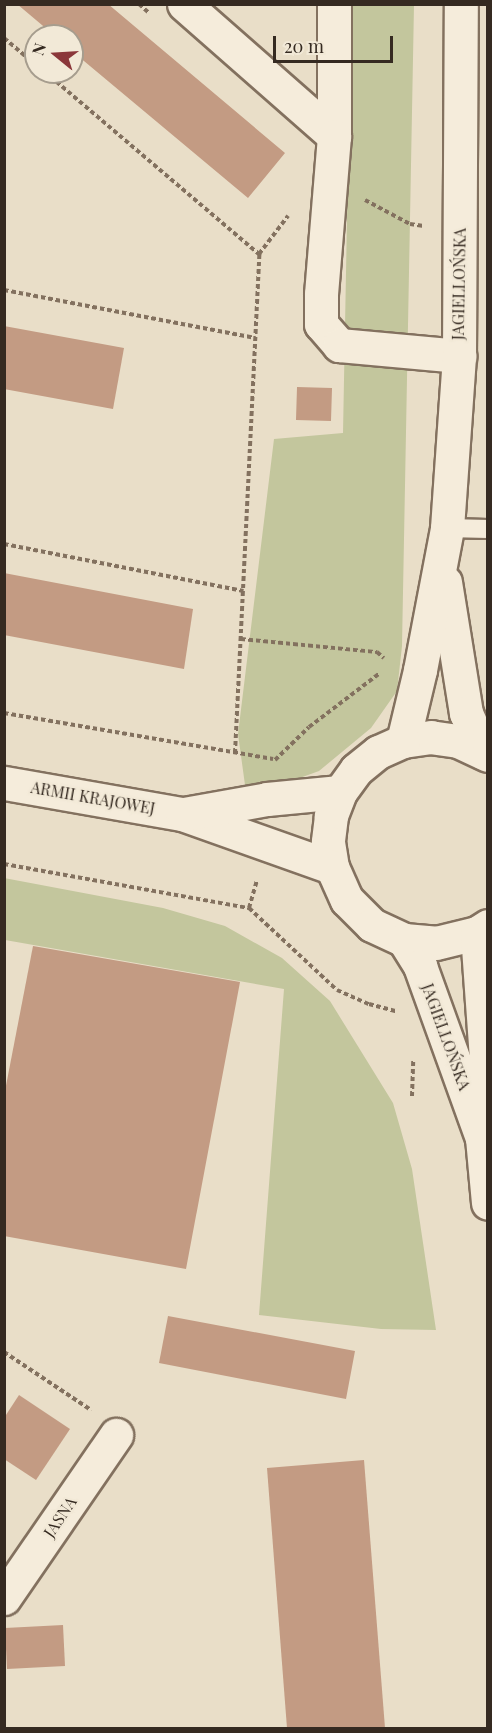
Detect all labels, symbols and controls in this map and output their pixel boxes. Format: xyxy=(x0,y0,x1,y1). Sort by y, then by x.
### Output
north arrow xyxy=(24,24,84,84)
scale bar xyxy=(276,24,396,62)
text: 20 m xyxy=(284,34,324,58)
text: N xyxy=(27,40,50,58)
street label: JAGIELLOŃSKA xyxy=(448,228,470,340)
street label: ARMII KRAJOWEJ xyxy=(29,778,157,818)
street label: JAGIELLOŃSKA xyxy=(418,981,474,1093)
street label: JASNA xyxy=(39,1493,81,1541)

